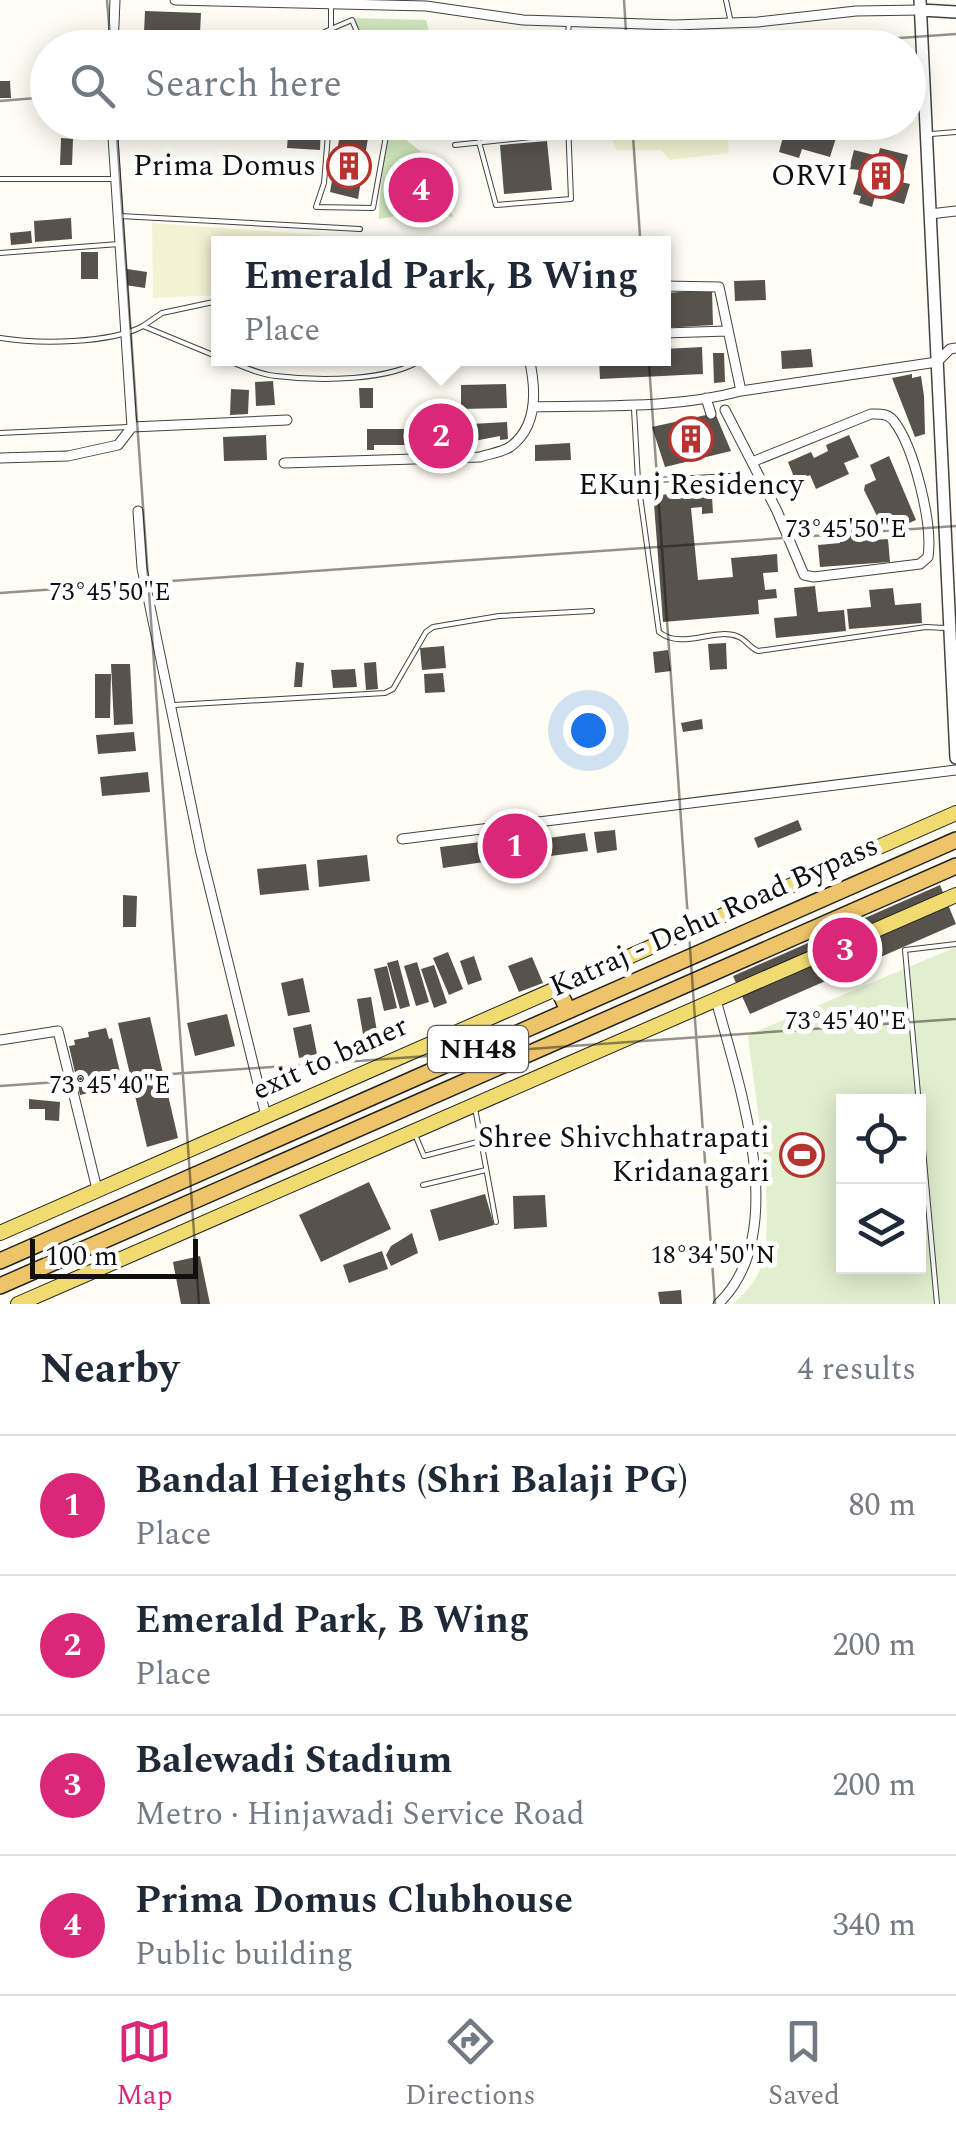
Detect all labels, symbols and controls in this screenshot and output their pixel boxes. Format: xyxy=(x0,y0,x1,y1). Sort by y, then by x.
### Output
search box xyxy=(30,30,926,140)
text: Search here xyxy=(145,56,342,114)
icon: search xyxy=(65,58,120,113)
place label: Prima Domus xyxy=(133,143,316,189)
building icon: Prima Domus xyxy=(326,143,372,189)
pin: 4 xyxy=(388,152,454,228)
place label: ORVI xyxy=(771,153,848,199)
building icon: ORVI xyxy=(858,153,904,199)
popup xyxy=(211,236,671,366)
text: Emerald Park, B Wing xyxy=(244,248,638,306)
text: Place xyxy=(244,306,320,355)
pin: 2 xyxy=(408,398,474,474)
building icon: EKunj Residency xyxy=(668,416,714,462)
place label: EKunj Residency xyxy=(578,462,805,508)
text: 73°45'50"E xyxy=(785,511,907,549)
text: 73°45'50"E xyxy=(49,574,171,612)
your location xyxy=(563,705,614,756)
pin: 1 xyxy=(482,808,548,884)
street label: Katraj - Dehu Road Bypass xyxy=(542,823,886,1009)
pin: 3 xyxy=(812,912,878,988)
street label: exit to baner xyxy=(245,1003,415,1113)
text: 73°45'40"E xyxy=(785,1003,907,1041)
road number: NH48 xyxy=(428,1026,528,1072)
text: 73°45'40"E xyxy=(49,1067,171,1105)
map controls xyxy=(836,1094,926,1274)
button: locate xyxy=(836,1094,926,1184)
place label: Shree Shivchhatrapati Kridanagari xyxy=(478,1115,770,1195)
sports icon: Shree Shivchhatrapati Kridanagari xyxy=(779,1132,825,1178)
button: layers xyxy=(836,1184,926,1274)
scale bar xyxy=(30,1234,198,1278)
text: 100 m xyxy=(45,1235,118,1278)
text: 18°34'50"N xyxy=(651,1237,775,1275)
text: Nearby xyxy=(40,1338,179,1401)
text: 4 results xyxy=(797,1345,916,1394)
text: Bandal Heights (Shri Balaji PG) xyxy=(135,1452,688,1510)
text: 1 xyxy=(64,1481,81,1530)
text: 80 m xyxy=(848,1481,916,1530)
text: Place xyxy=(135,1510,211,1559)
text: Emerald Park, B Wing xyxy=(135,1592,529,1650)
text: 2 xyxy=(64,1621,81,1670)
text: 200 m xyxy=(832,1621,916,1670)
text: Place xyxy=(135,1650,211,1699)
text: Balewadi Stadium xyxy=(135,1732,452,1790)
text: 3 xyxy=(64,1761,81,1810)
text: 200 m xyxy=(832,1761,916,1810)
text: Metro · Hinjawadi Service Road xyxy=(135,1790,585,1839)
text: Prima Domus Clubhouse xyxy=(135,1872,573,1930)
text: 4 xyxy=(64,1901,81,1950)
text: 340 m xyxy=(832,1901,916,1950)
text: Public building xyxy=(135,1930,353,1979)
tab: Map xyxy=(116,2014,173,2117)
tab: Directions xyxy=(405,2014,536,2117)
tab: Saved xyxy=(768,2014,840,2117)

